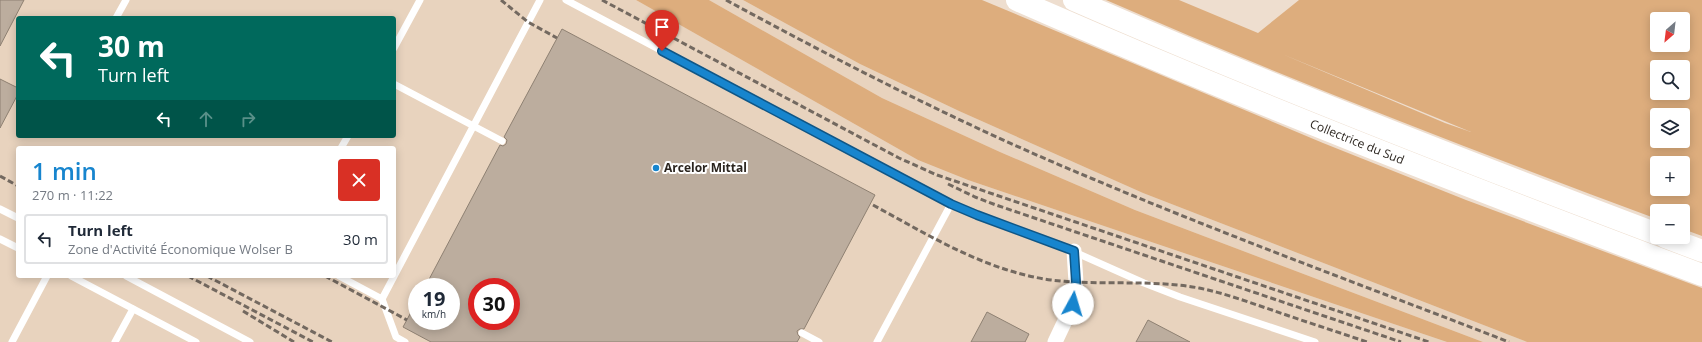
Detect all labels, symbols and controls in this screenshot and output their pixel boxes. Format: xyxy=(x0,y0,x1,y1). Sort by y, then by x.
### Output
pin xyxy=(645,10,679,51)
north arrow xyxy=(1650,12,1690,52)
map controls xyxy=(1650,12,1690,244)
icon: arrive xyxy=(651,16,673,38)
text: 30 m xyxy=(98,27,165,65)
icon: left xyxy=(32,32,84,84)
button: search xyxy=(1650,60,1690,100)
text: Turn left xyxy=(98,63,169,87)
icon: left xyxy=(153,108,175,130)
icon: ahead xyxy=(195,108,217,130)
icon: right xyxy=(237,108,259,130)
button: layers xyxy=(1650,108,1690,148)
street label: Collectrice du Sud xyxy=(1308,115,1407,168)
text: 1 min xyxy=(32,154,97,187)
button: + xyxy=(1650,156,1690,196)
button: close xyxy=(338,159,380,201)
place label: Arcelor Mittal xyxy=(664,159,747,176)
marker: Arcelor Mittal xyxy=(651,163,661,173)
text: 270 m · 11:22 xyxy=(32,186,113,204)
button: − xyxy=(1650,204,1690,244)
text: Turn left xyxy=(68,220,133,240)
icon: left xyxy=(34,228,56,250)
text: 30 m xyxy=(343,229,378,249)
text: Zone d'Activité Économique Wolser B xyxy=(68,240,293,258)
speed limit sign: 30 xyxy=(468,278,520,330)
position arrow xyxy=(1052,283,1094,325)
text: 19 xyxy=(423,285,445,312)
text: km/h xyxy=(422,307,446,321)

